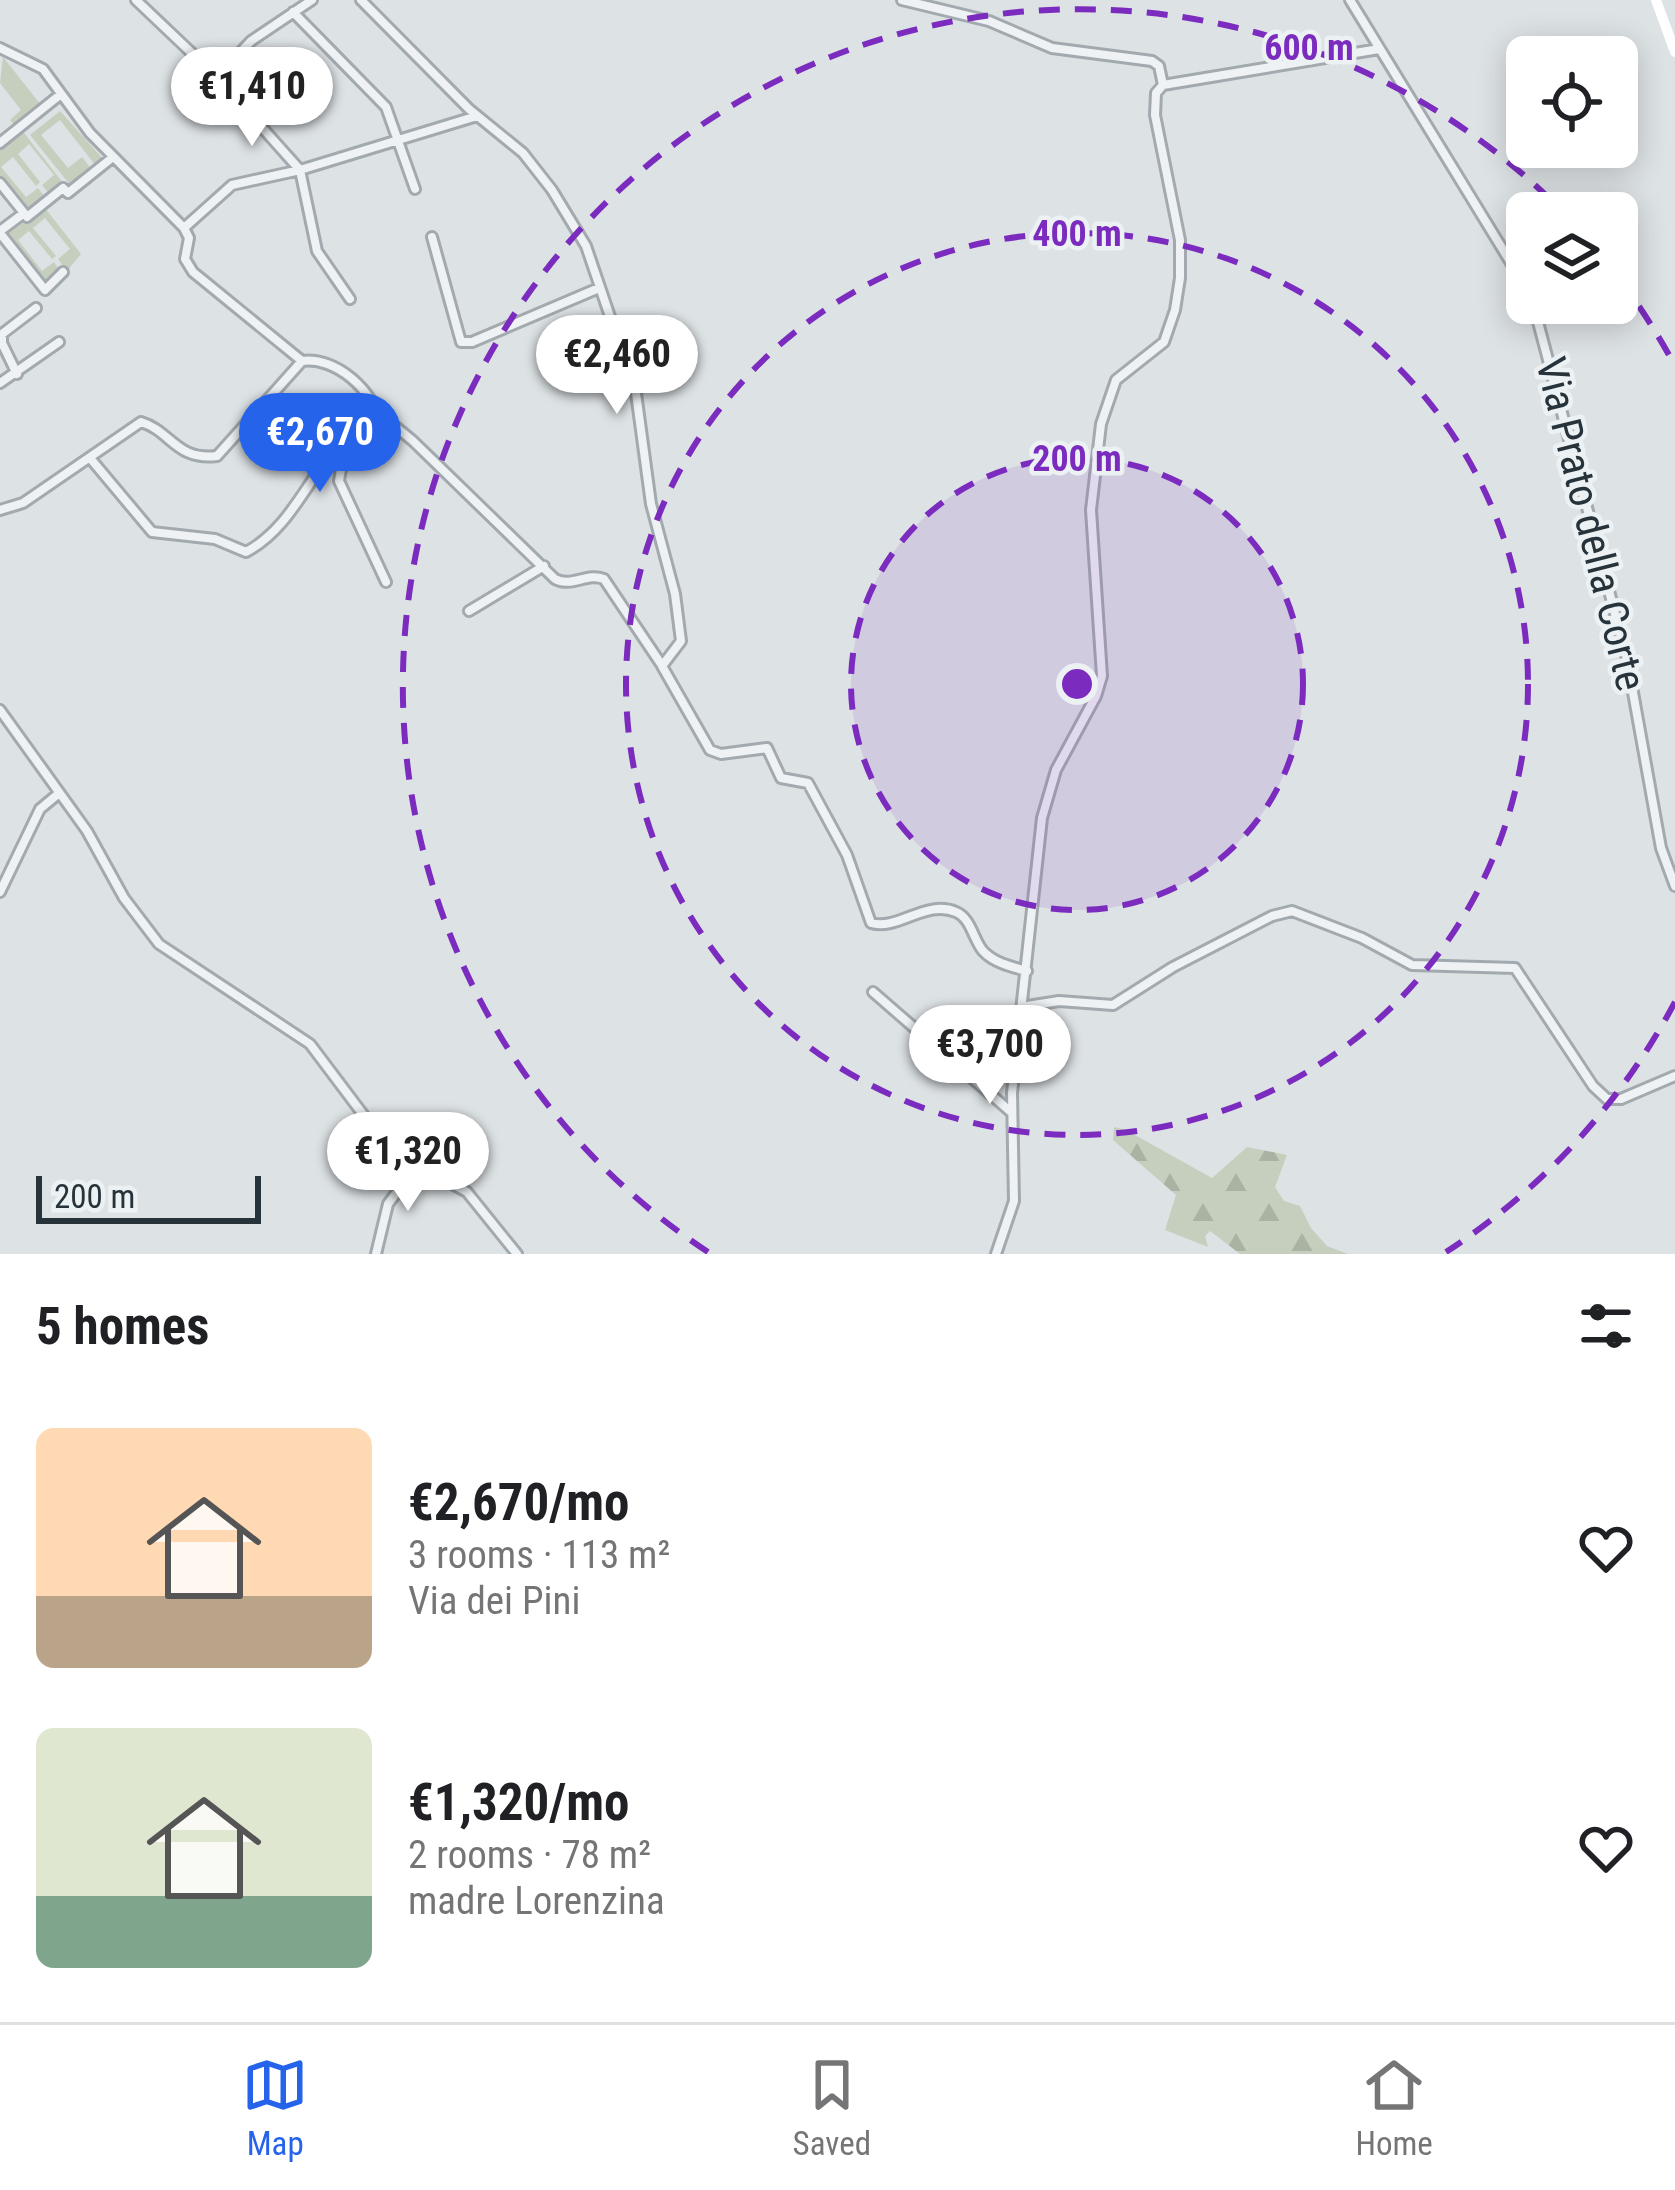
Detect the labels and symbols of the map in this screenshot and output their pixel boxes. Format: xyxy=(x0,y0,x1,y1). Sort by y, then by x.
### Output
text: 600 m xyxy=(1264,27,1354,69)
pin: €1,410 xyxy=(154,47,350,149)
text: 400 m xyxy=(1032,213,1122,255)
pin: €2,460 xyxy=(519,315,715,417)
street label: Via Prato della Corte xyxy=(1526,352,1656,696)
pin: €2,670 xyxy=(222,393,418,495)
text: 200 m xyxy=(1032,438,1122,480)
centre of rings xyxy=(1056,663,1098,705)
pin: €3,700 xyxy=(892,1005,1088,1107)
pin: €1,320 xyxy=(310,1112,506,1214)
scale bar xyxy=(36,1170,261,1223)

